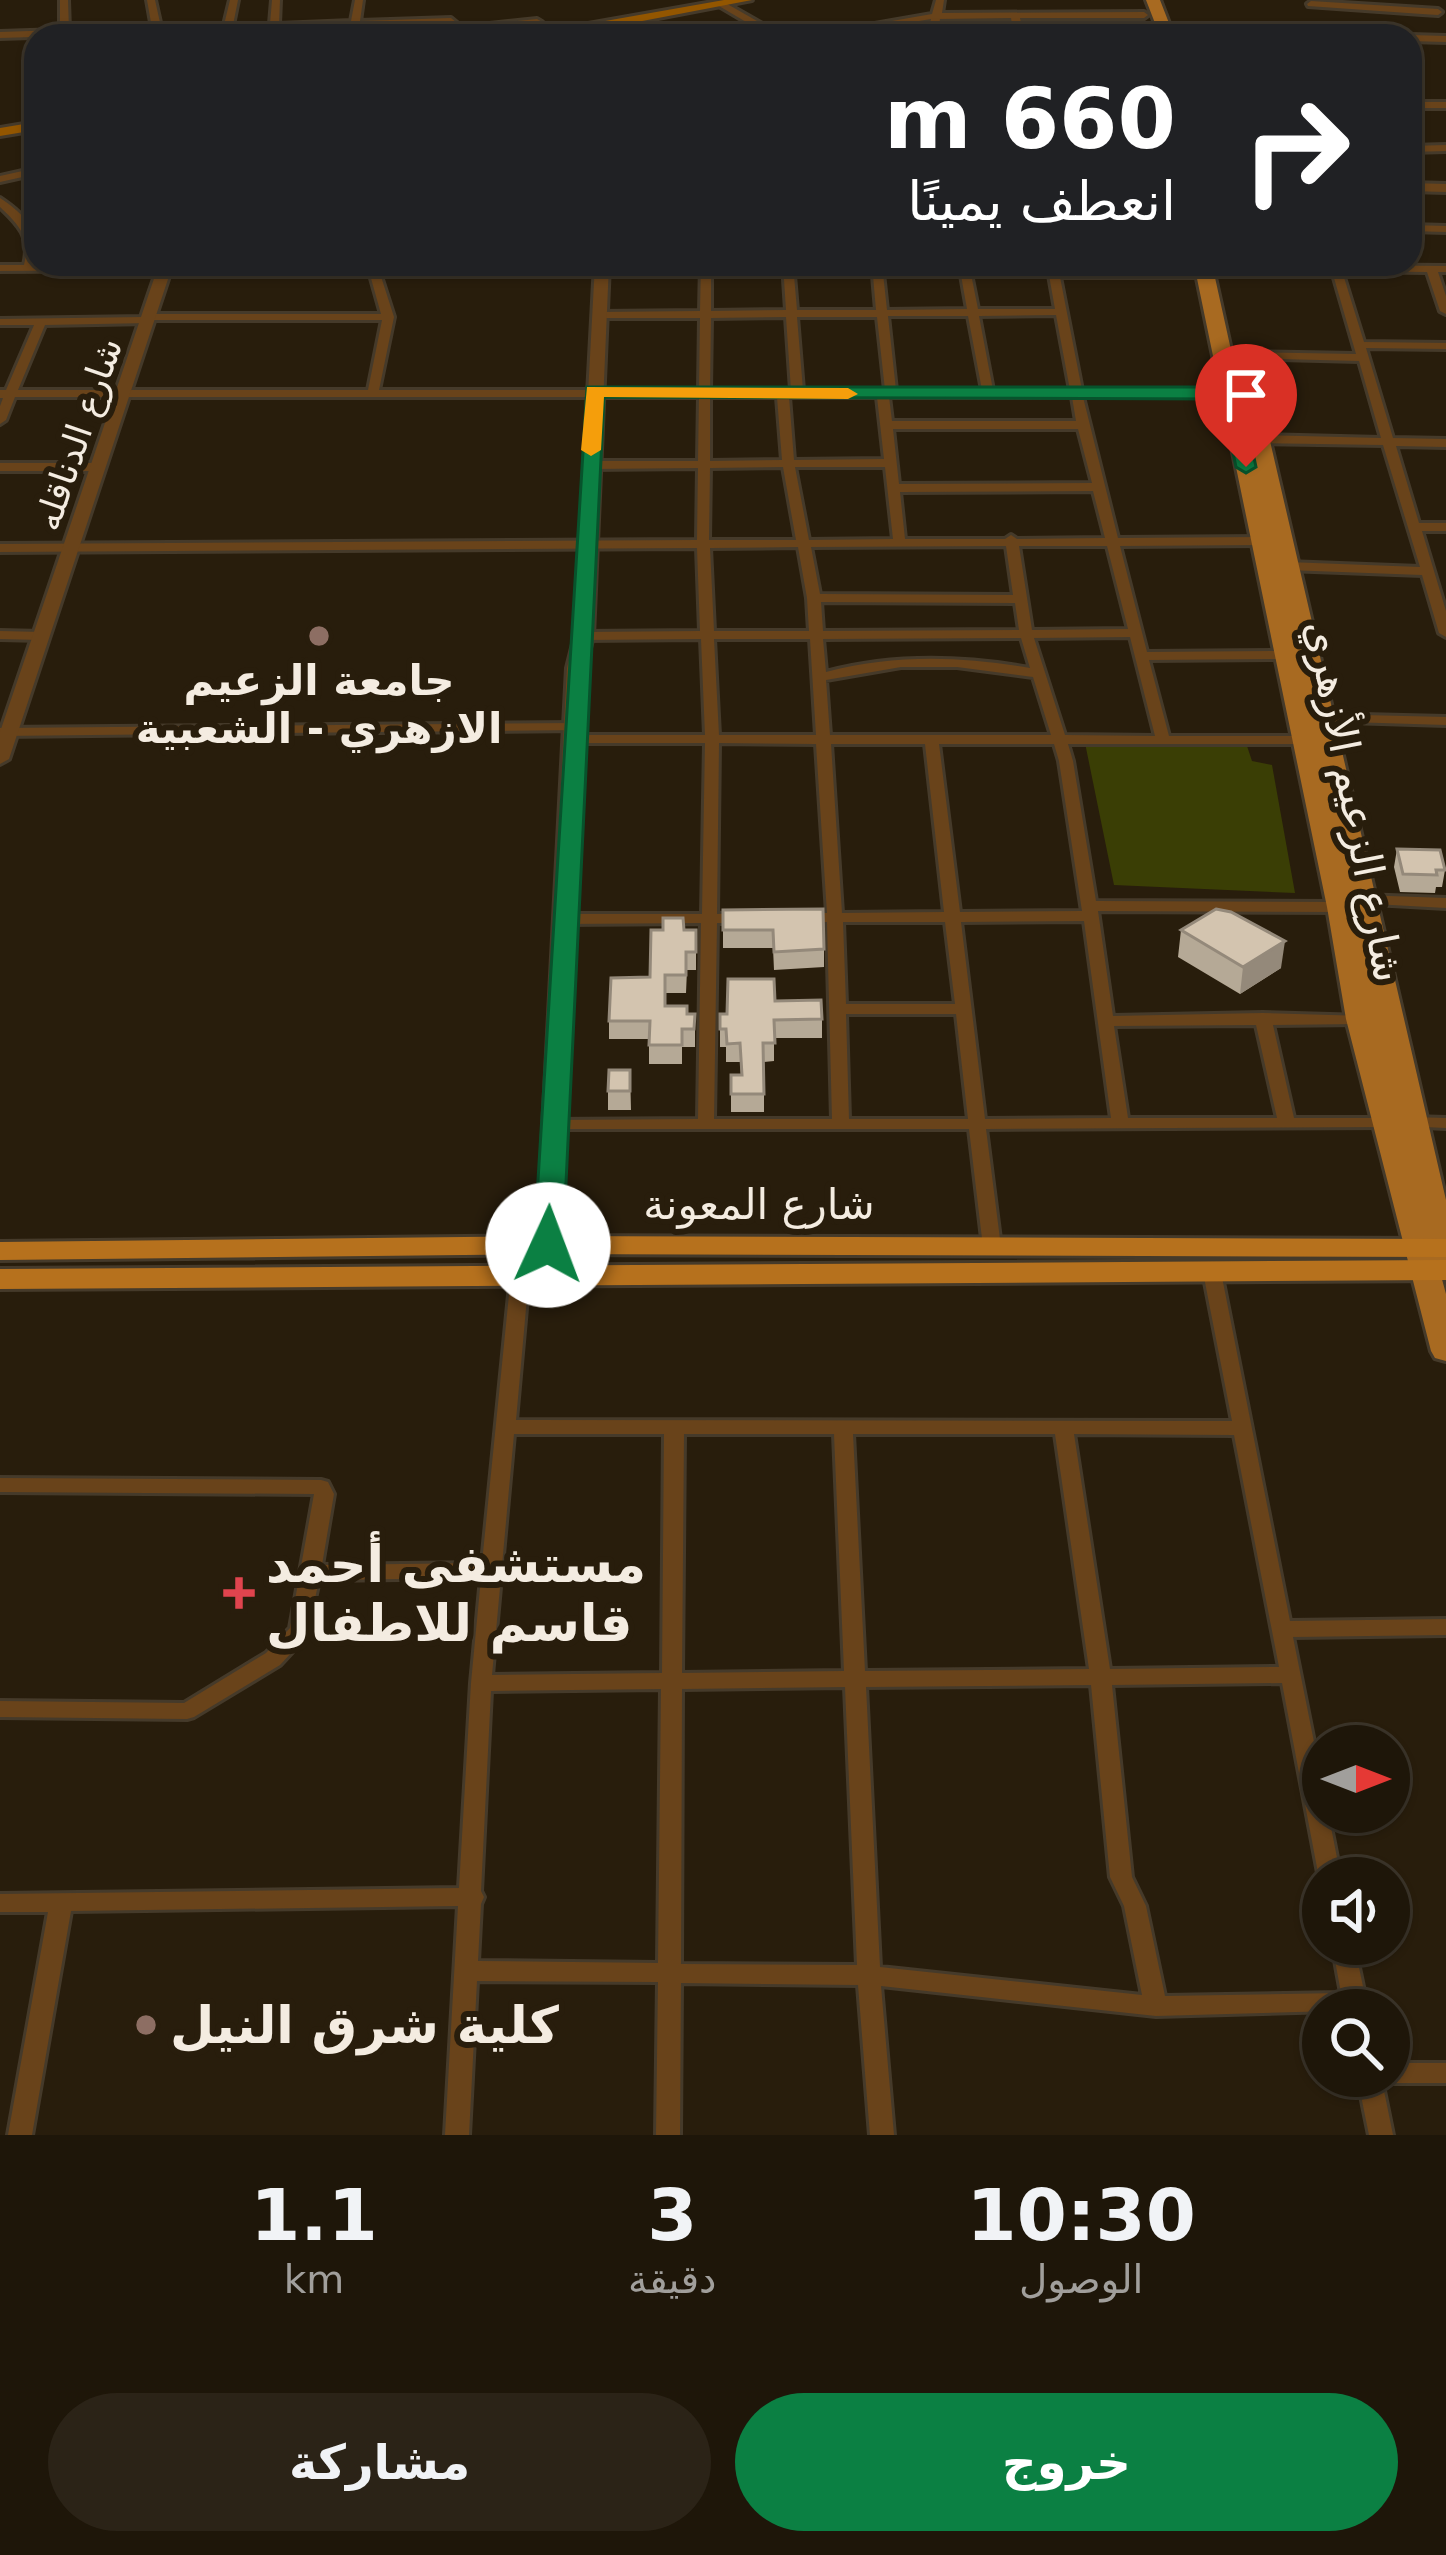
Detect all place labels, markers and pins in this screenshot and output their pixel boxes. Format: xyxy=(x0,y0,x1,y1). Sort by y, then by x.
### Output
pin xyxy=(1195,344,1297,467)
marker: جامعة الزعيم الازهري - الشعبية xyxy=(306,623,332,649)
place label: جامعة الزعيم الازهري - الشعبية xyxy=(136,656,502,754)
place label: مستشفى أحمد قاسم للاطفال xyxy=(266,1531,646,1654)
marker: مستشفى أحمد قاسم للاطفال xyxy=(223,1577,255,1609)
place label: كلية شرق النيل xyxy=(170,1996,559,2056)
marker: كلية شرق النيل xyxy=(133,2012,159,2038)

